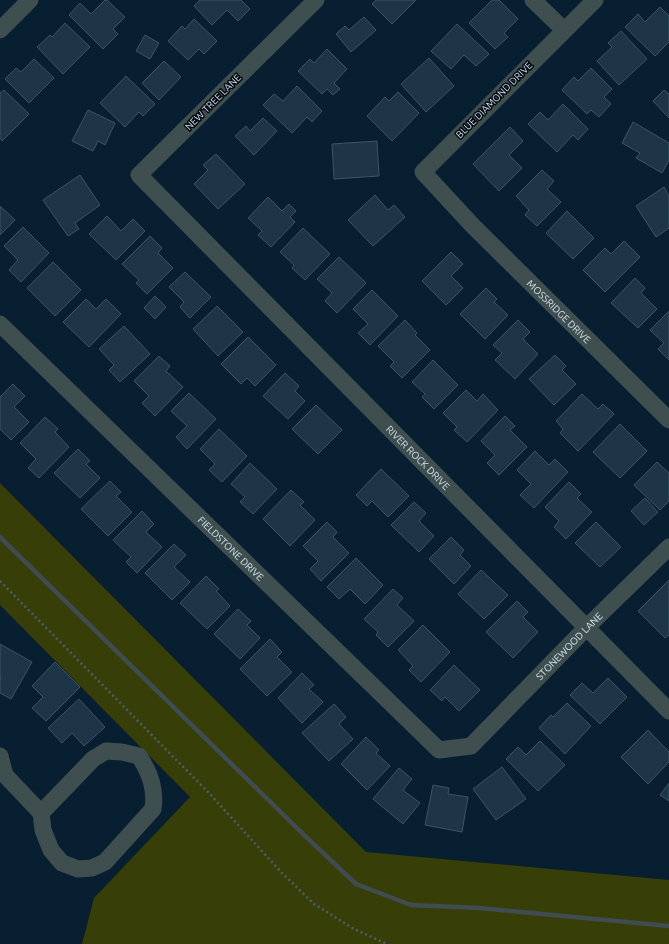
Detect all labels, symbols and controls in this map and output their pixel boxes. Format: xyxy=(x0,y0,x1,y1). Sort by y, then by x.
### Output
street label: BLUE DIAMOND DRIVE xyxy=(454,59,535,140)
street label: NEW TREE LANE xyxy=(183,72,243,132)
street label: MOSSRIDGE DRIVE xyxy=(525,277,594,345)
street label: RIVER ROCK DRIVE xyxy=(384,423,453,492)
street label: FIELDSTONE DRIVE xyxy=(196,514,266,583)
street label: STONEWOOD LANE xyxy=(533,610,605,682)

